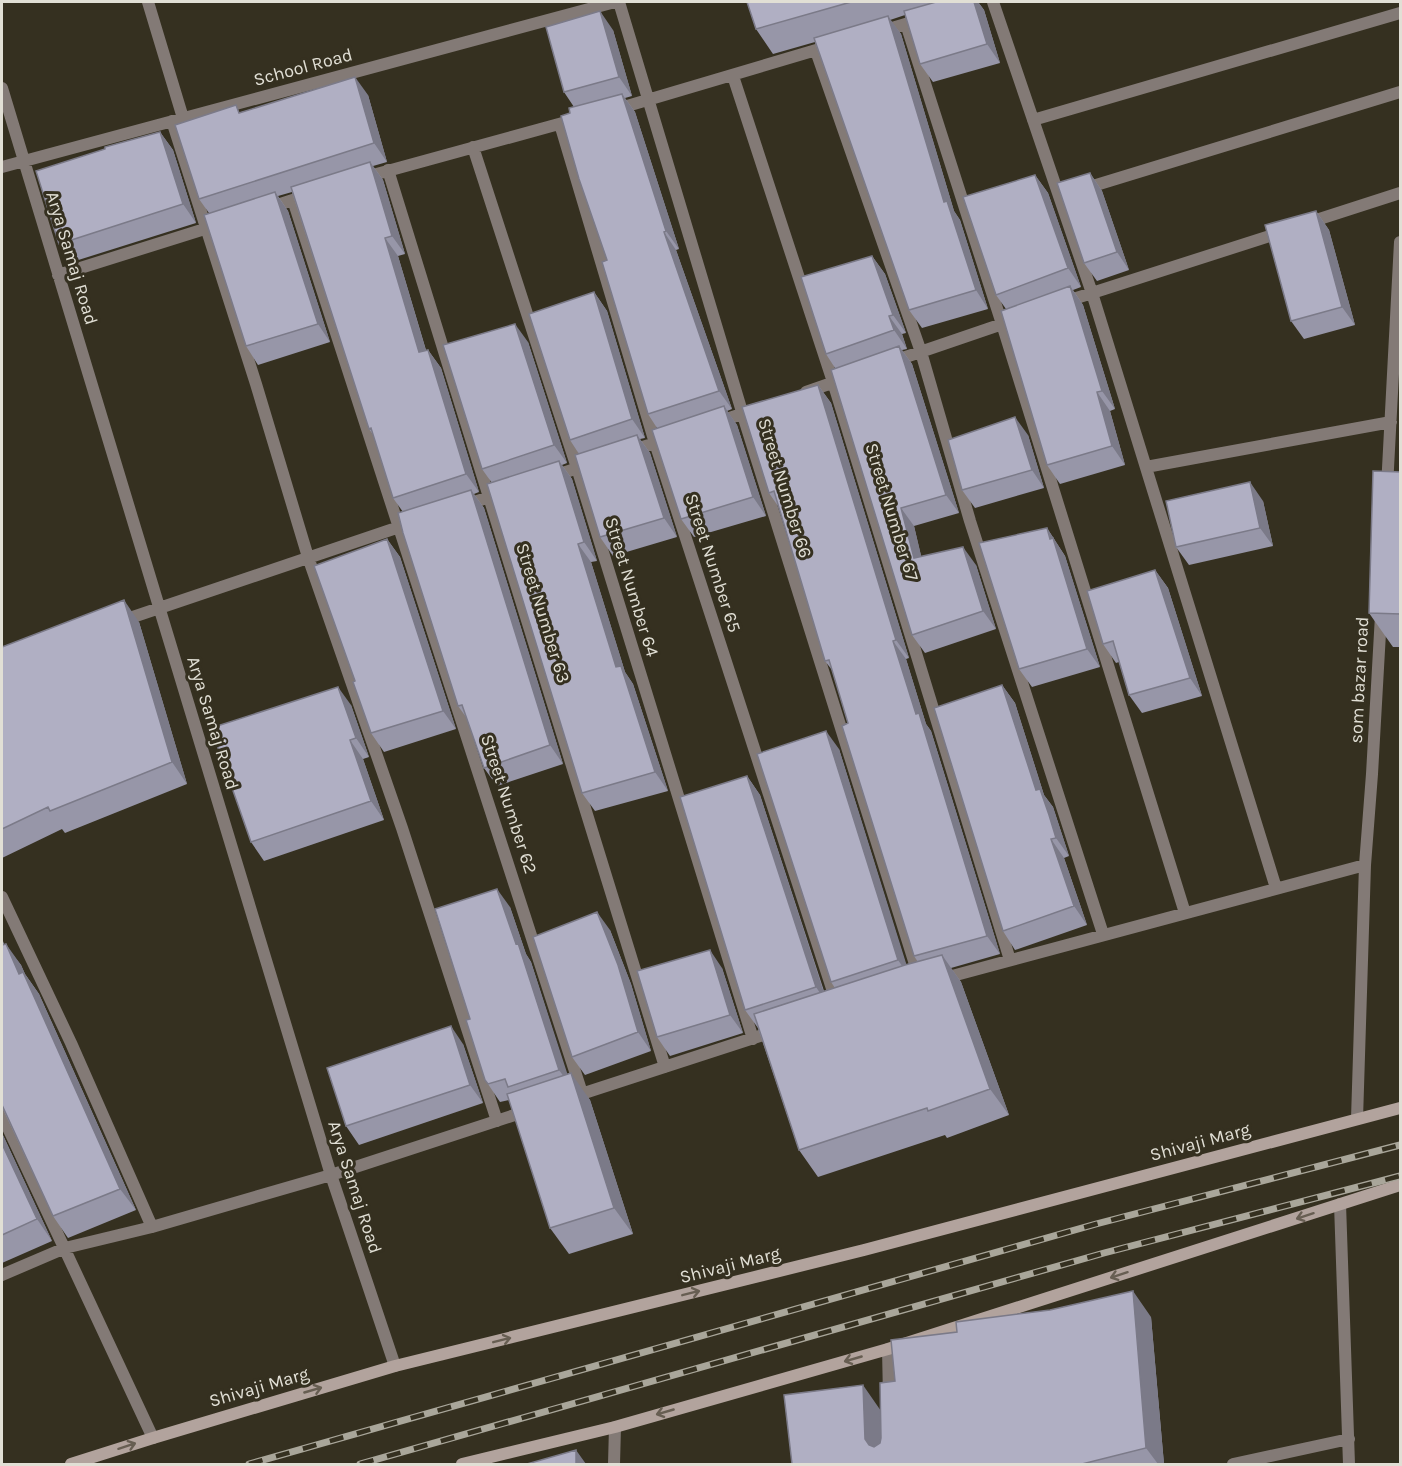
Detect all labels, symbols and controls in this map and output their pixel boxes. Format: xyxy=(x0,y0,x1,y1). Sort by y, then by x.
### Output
street label: School Road xyxy=(251,43,355,91)
street label: Arya Samaj Road xyxy=(41,189,103,327)
street label: Street Number 66 xyxy=(753,415,817,561)
street label: Street Number 67 xyxy=(861,440,924,584)
street label: Street Number 65 xyxy=(680,491,746,635)
street label: Street Number 64 xyxy=(600,515,664,659)
street label: Street Number 63 xyxy=(511,540,575,686)
street label: som bazar road xyxy=(1345,616,1373,744)
street label: Arya Samaj Road xyxy=(182,654,244,792)
street label: Street Number 62 xyxy=(476,732,542,876)
street label: Arya Samaj Road xyxy=(323,1118,387,1256)
street label: Shivaji Marg xyxy=(1147,1118,1253,1166)
one-way arrow xyxy=(1296,1211,1315,1222)
street label: Shivaji Marg xyxy=(677,1242,783,1288)
one-way arrow xyxy=(1110,1270,1129,1281)
one-way arrow xyxy=(681,1286,700,1298)
one-way arrow xyxy=(492,1333,511,1345)
one-way arrow xyxy=(844,1354,863,1365)
street label: Shivaji Marg xyxy=(207,1362,311,1412)
one-way arrow xyxy=(304,1384,323,1395)
one-way arrow xyxy=(656,1407,675,1418)
one-way arrow xyxy=(117,1440,136,1451)

